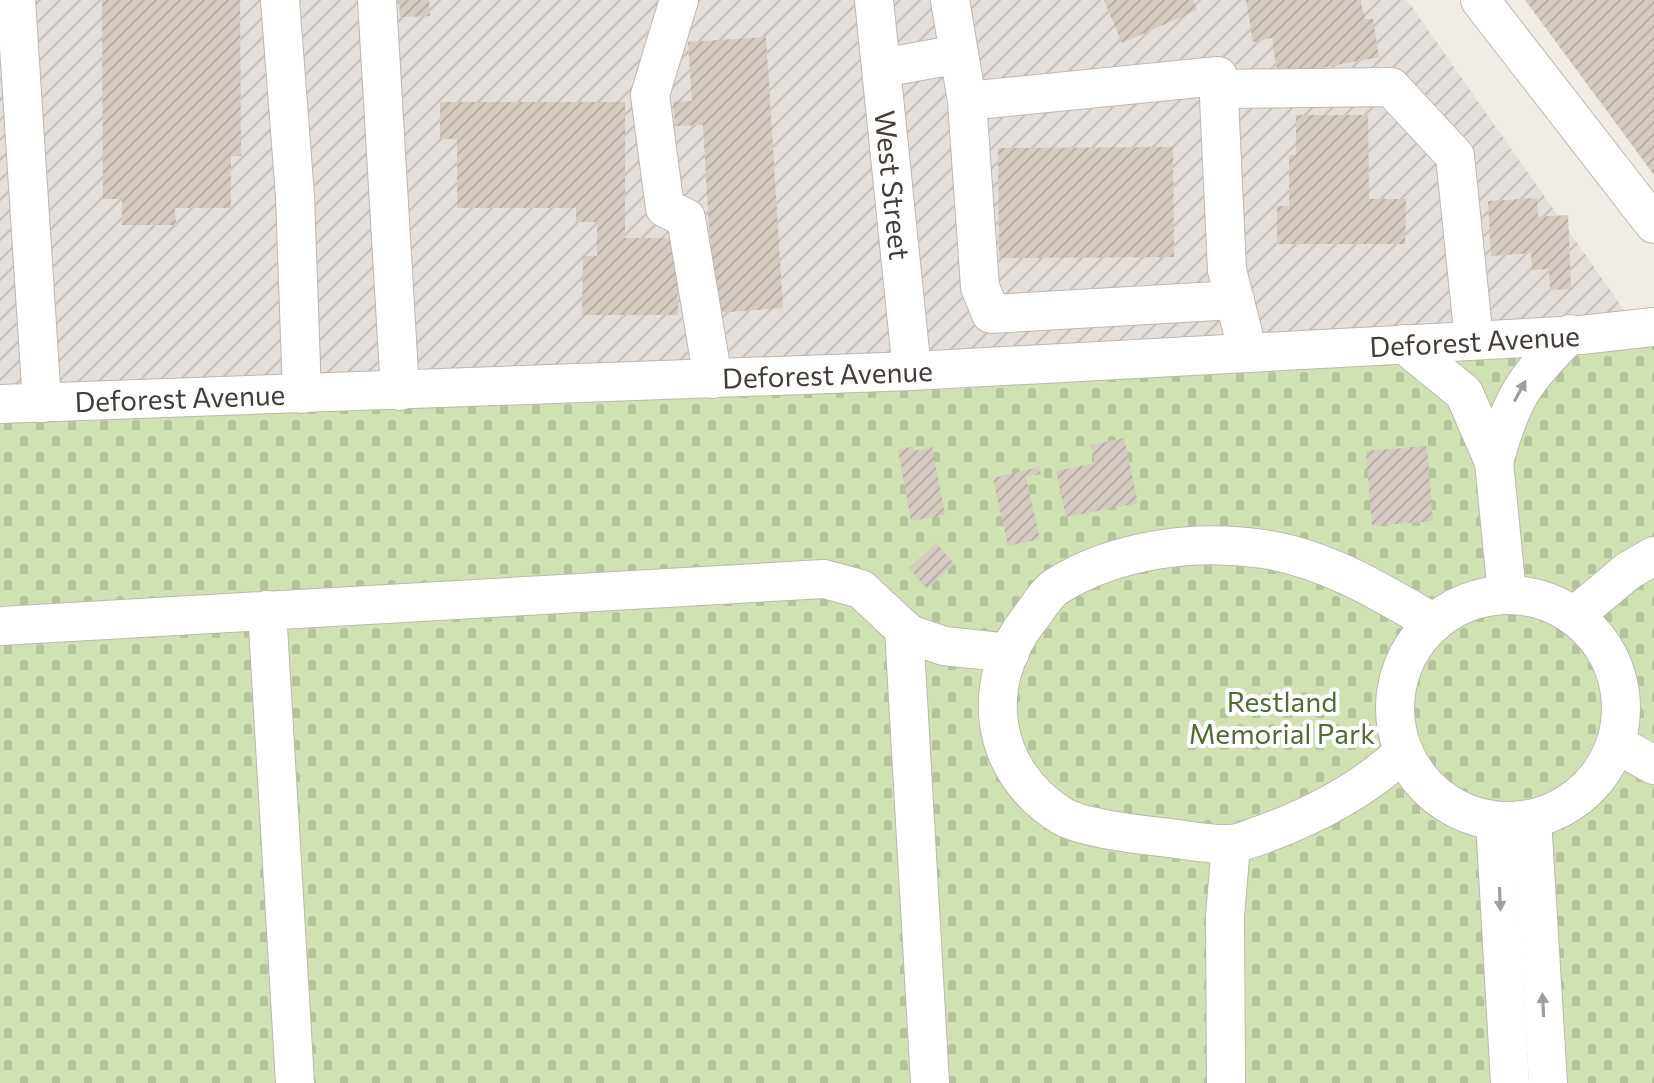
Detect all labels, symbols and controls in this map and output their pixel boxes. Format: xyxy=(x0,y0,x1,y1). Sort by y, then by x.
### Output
street label: West Street xyxy=(868,109,918,261)
street label: Deforest Avenue xyxy=(1368,318,1581,363)
street label: Deforest Avenue xyxy=(722,353,934,395)
street label: Deforest Avenue xyxy=(74,377,286,418)
one-way arrow xyxy=(1513,380,1527,402)
park label: Restland Memorial Park xyxy=(1189,684,1375,750)
one-way arrow xyxy=(1493,887,1506,912)
one-way arrow xyxy=(1536,992,1549,1017)

